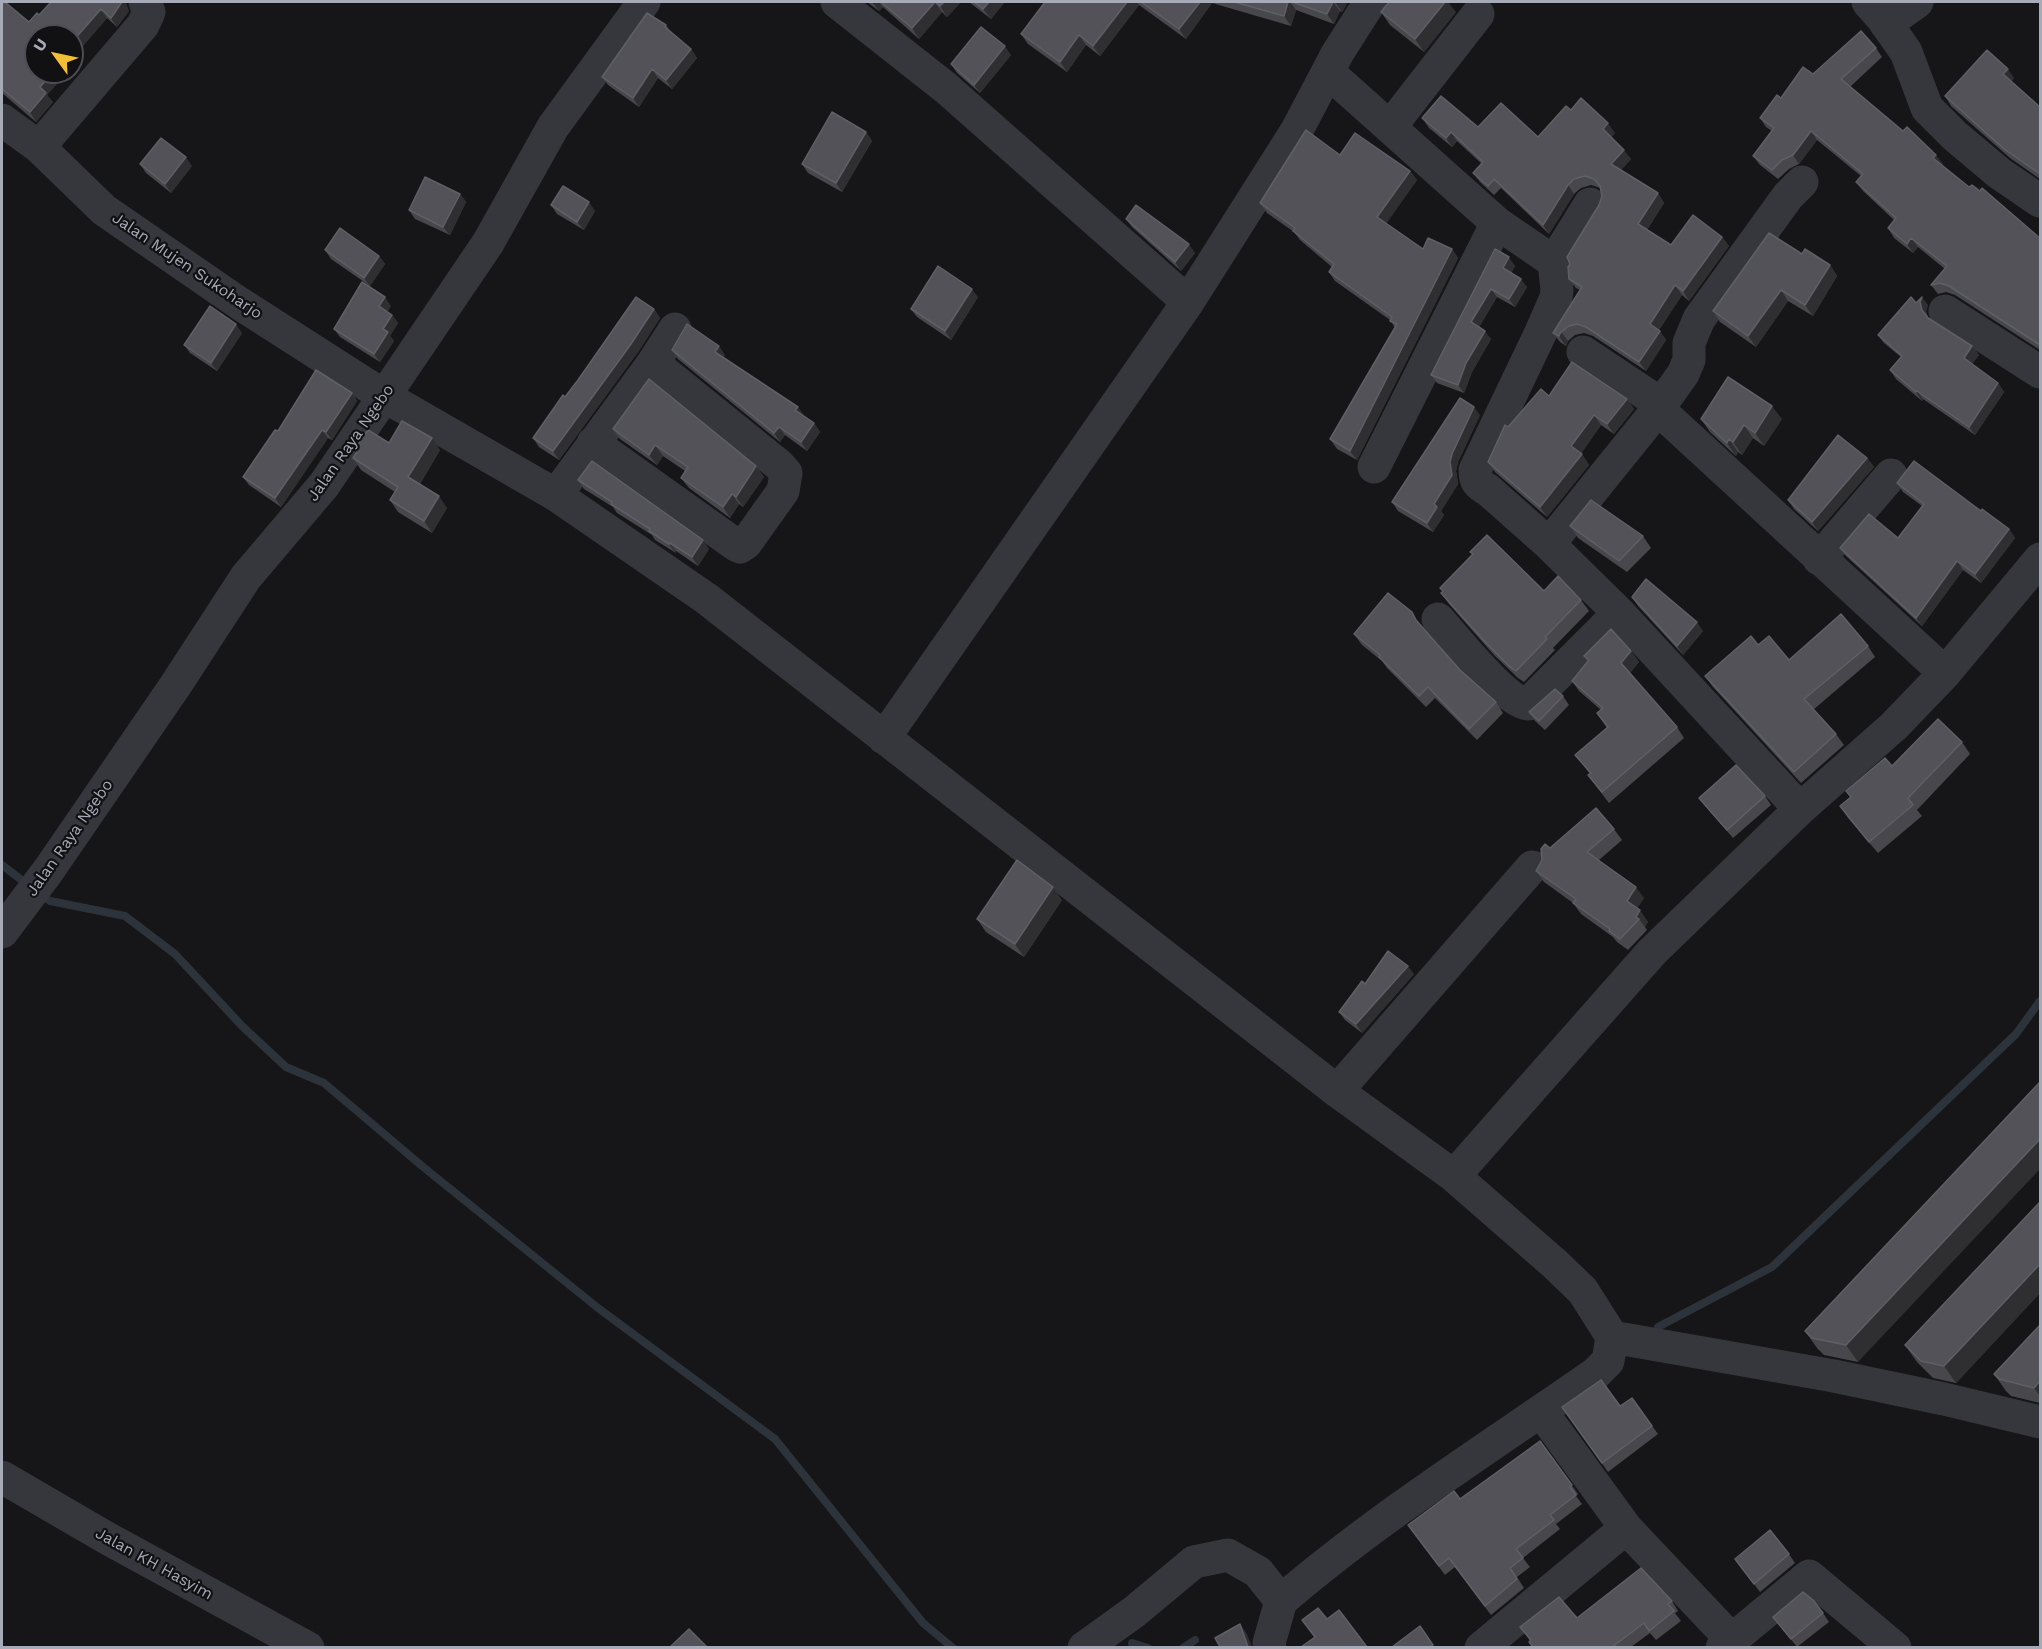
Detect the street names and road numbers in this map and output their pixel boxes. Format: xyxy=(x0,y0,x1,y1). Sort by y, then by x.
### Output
street label: Jalan Mujen Sukoharjo xyxy=(108,209,266,323)
street label: Jalan Raya Ngebo xyxy=(304,381,398,505)
street label: Jalan Raya Ngebo xyxy=(23,776,117,900)
street label: Jalan KH Hasyim xyxy=(92,1524,216,1604)

